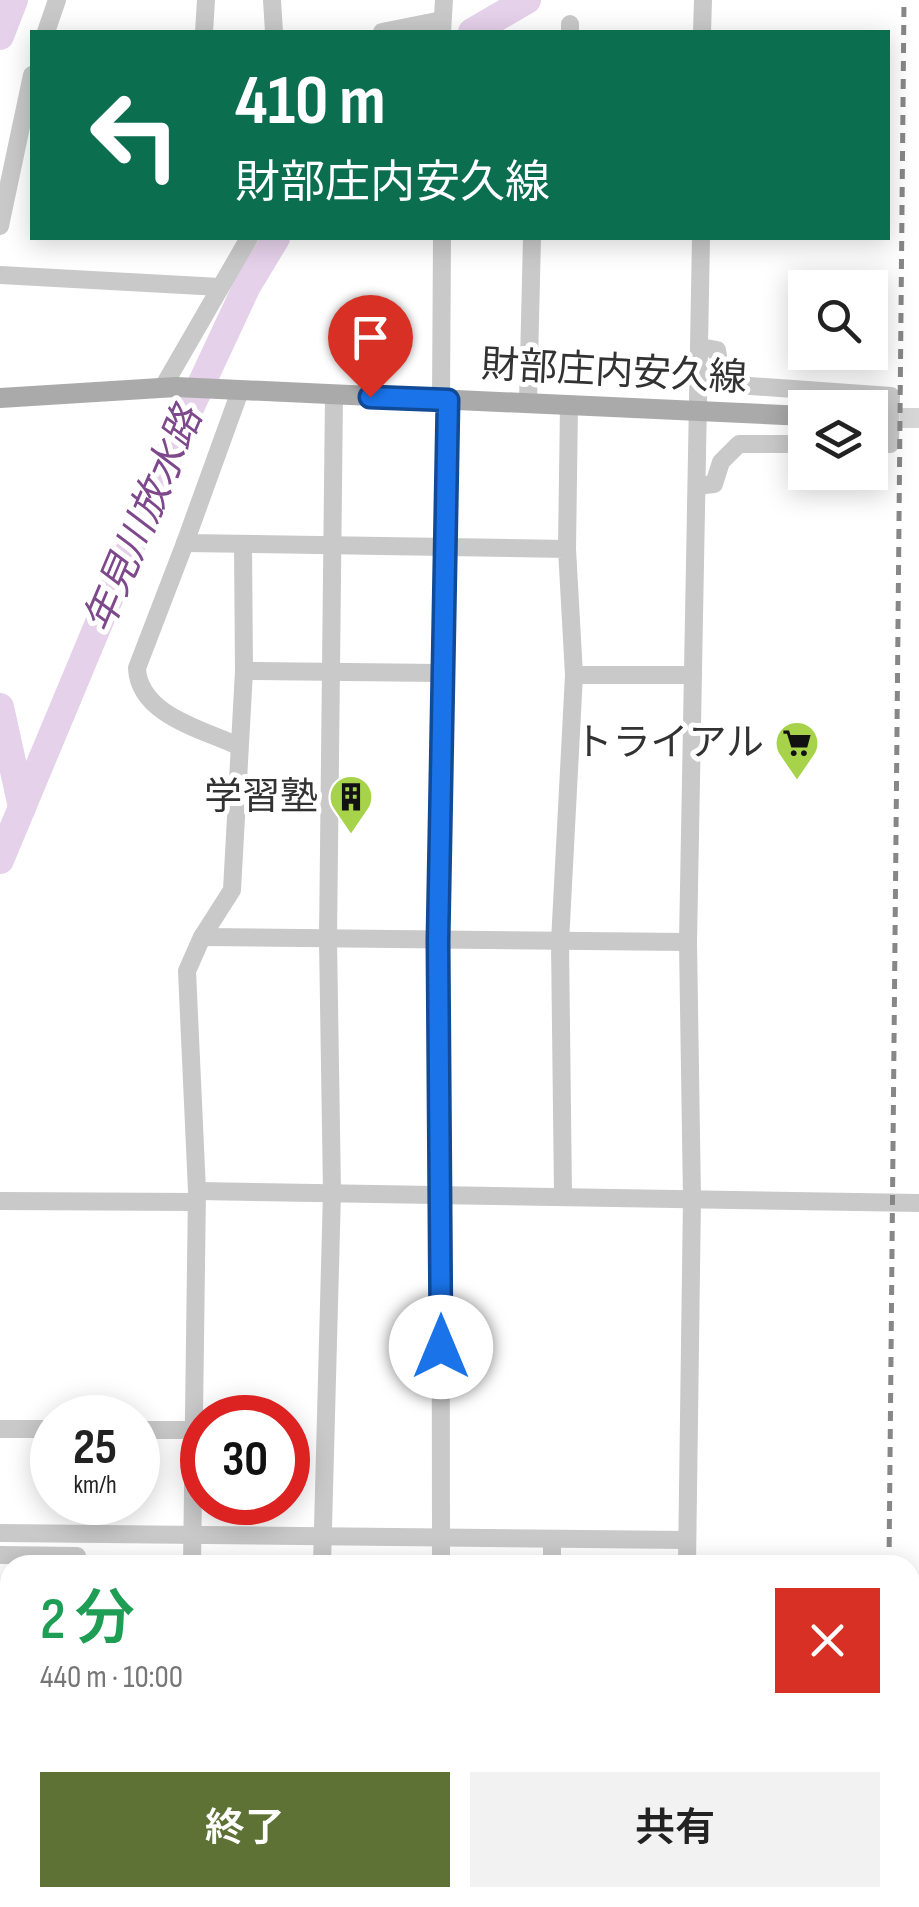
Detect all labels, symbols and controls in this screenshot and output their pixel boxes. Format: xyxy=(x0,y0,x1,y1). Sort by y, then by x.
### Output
text: 410 m xyxy=(235,60,386,144)
icon: left xyxy=(70,70,200,200)
text: 財部庄内安久線 xyxy=(235,156,550,211)
map controls xyxy=(788,270,888,490)
button: search xyxy=(788,270,888,370)
pin xyxy=(328,295,413,398)
icon: arrive xyxy=(343,310,398,365)
street label: 財部庄内安久線 xyxy=(480,343,748,401)
button: layers xyxy=(788,390,888,490)
water label: 年見川放水路 xyxy=(75,397,214,640)
supermarket icon: トライアル xyxy=(774,720,820,781)
place label: トライアル xyxy=(574,721,764,766)
building icon: 学習塾 xyxy=(328,774,374,835)
place label: 学習塾 xyxy=(204,775,318,820)
position arrow xyxy=(389,1295,493,1399)
speed limit sign: 30 xyxy=(180,1395,310,1525)
text: 25 xyxy=(73,1418,117,1478)
text: km/h xyxy=(73,1470,117,1501)
text: 2 分 xyxy=(40,1584,135,1656)
button: close xyxy=(775,1588,880,1693)
text: 440 m · 10:00 xyxy=(40,1658,183,1697)
button: 終了 xyxy=(40,1772,450,1887)
button: 共有 xyxy=(470,1772,880,1887)

